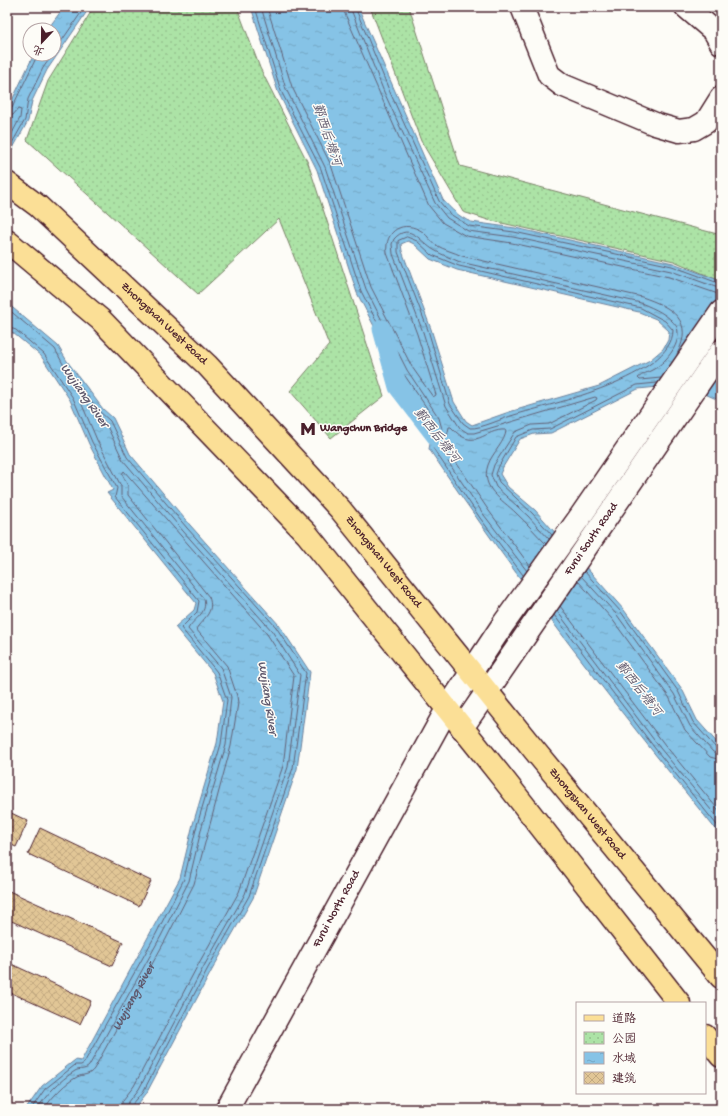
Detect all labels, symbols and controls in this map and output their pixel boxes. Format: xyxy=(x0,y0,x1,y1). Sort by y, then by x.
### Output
north arrow xyxy=(22,22,62,62)
text: 北 xyxy=(32,42,46,57)
water label: 鄞西后塘河 xyxy=(309,101,345,170)
street label: Zhongshan West Road xyxy=(117,280,211,369)
water label: Wujiang River xyxy=(57,361,113,433)
water label: 鄞西后塘河 xyxy=(410,405,464,468)
metro station icon: Wangchun Bridge xyxy=(299,420,317,438)
place label: Wangchun Bridge xyxy=(319,422,408,436)
street label: Furui South Road xyxy=(561,499,622,579)
street label: Zhongshan West Road xyxy=(342,513,425,612)
water label: 鄞西后塘河 xyxy=(612,658,666,721)
water label: Wujiang River xyxy=(254,660,281,738)
street label: Zhongshan West Road xyxy=(545,766,629,863)
street label: Furui North Road xyxy=(310,867,364,951)
water label: Wujiang River xyxy=(109,959,160,1033)
legend xyxy=(576,1002,706,1094)
text: 道路 xyxy=(612,1012,636,1027)
text: 公园 xyxy=(612,1032,636,1047)
text: 水域 xyxy=(612,1052,636,1067)
text: 建筑 xyxy=(612,1072,636,1087)

